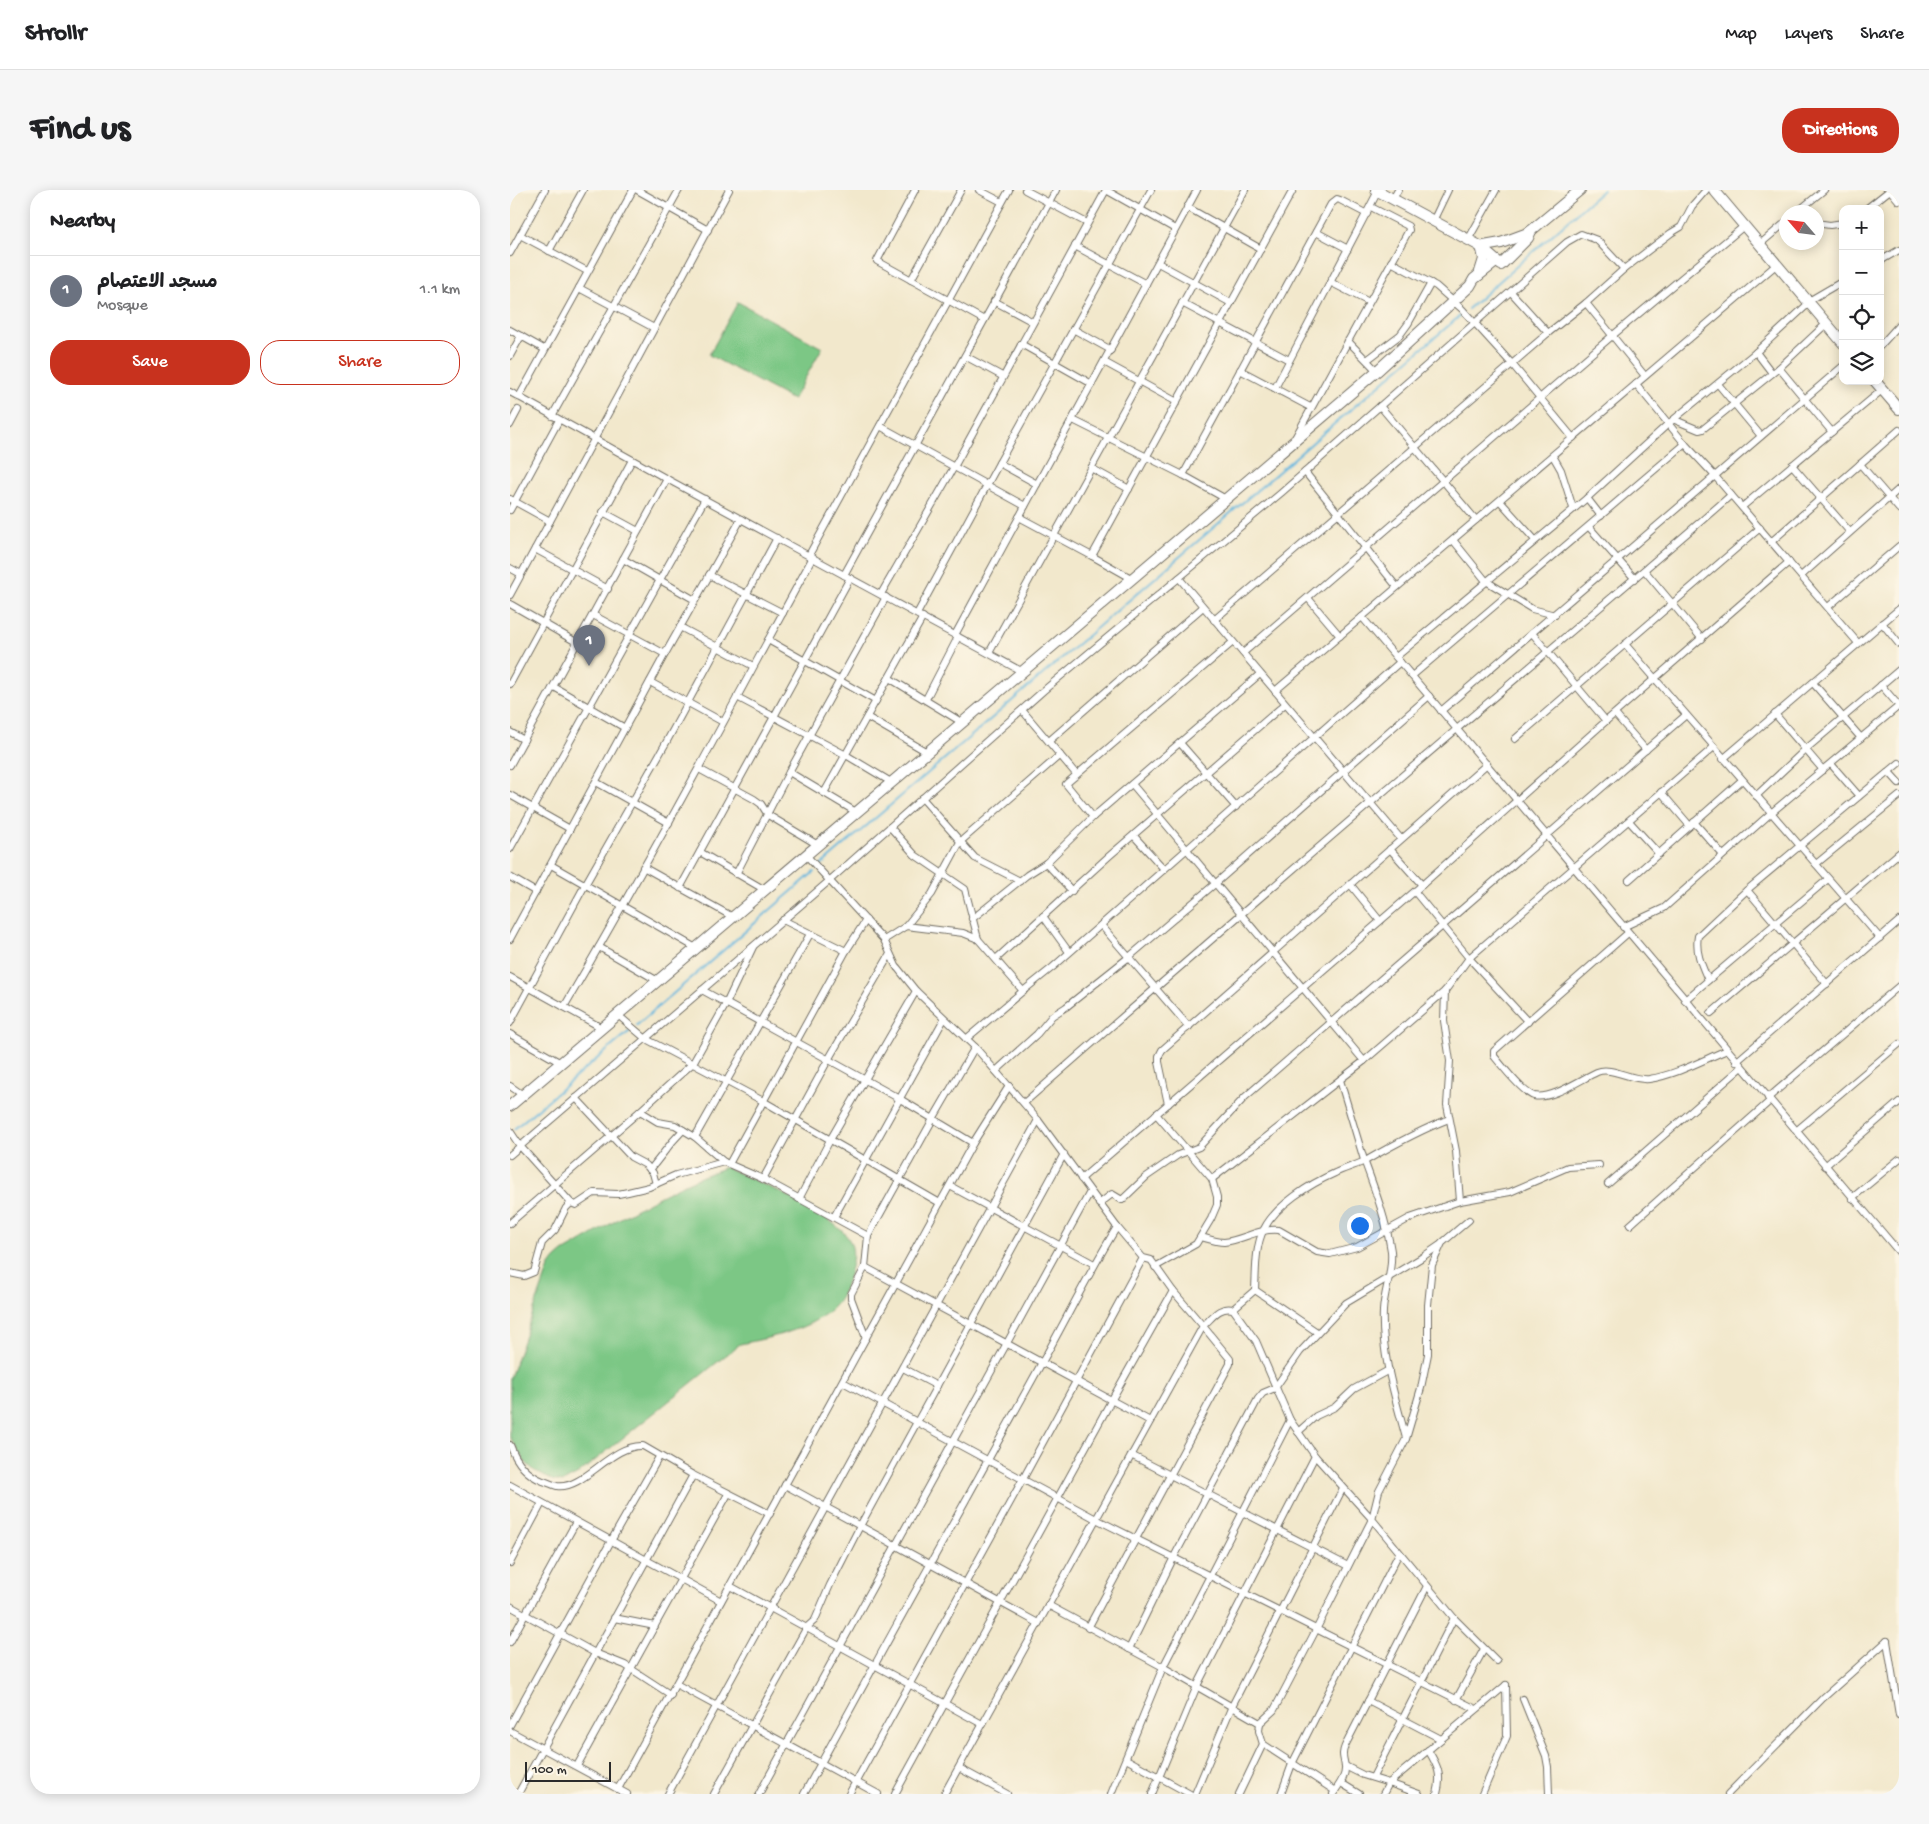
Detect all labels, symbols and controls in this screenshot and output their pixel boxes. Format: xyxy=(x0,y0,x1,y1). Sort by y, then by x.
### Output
text: Strollr xyxy=(25,20,86,49)
text: Map xyxy=(1725,24,1757,45)
text: Layers xyxy=(1785,24,1832,45)
text: Share xyxy=(1860,24,1904,45)
button: Directions xyxy=(1782,108,1899,153)
text: Find us xyxy=(30,110,130,151)
north arrow xyxy=(1779,205,1824,250)
map controls xyxy=(1839,205,1884,385)
button: + xyxy=(1839,205,1884,250)
text: Nearby xyxy=(50,210,115,235)
button: − xyxy=(1839,250,1884,295)
text: مسجد الاعتصام xyxy=(97,272,218,295)
text: 1 xyxy=(63,281,69,300)
text: 1.1 km xyxy=(420,281,460,300)
button: locate xyxy=(1839,295,1884,340)
text: Mosque xyxy=(97,297,148,316)
button: Save xyxy=(50,340,250,385)
button: Share xyxy=(260,340,460,385)
button: layers xyxy=(1839,340,1884,385)
pin: 1 xyxy=(573,625,605,666)
your location xyxy=(1347,1213,1373,1239)
scale bar xyxy=(525,1759,611,1782)
text: 100 m xyxy=(532,1762,567,1779)

